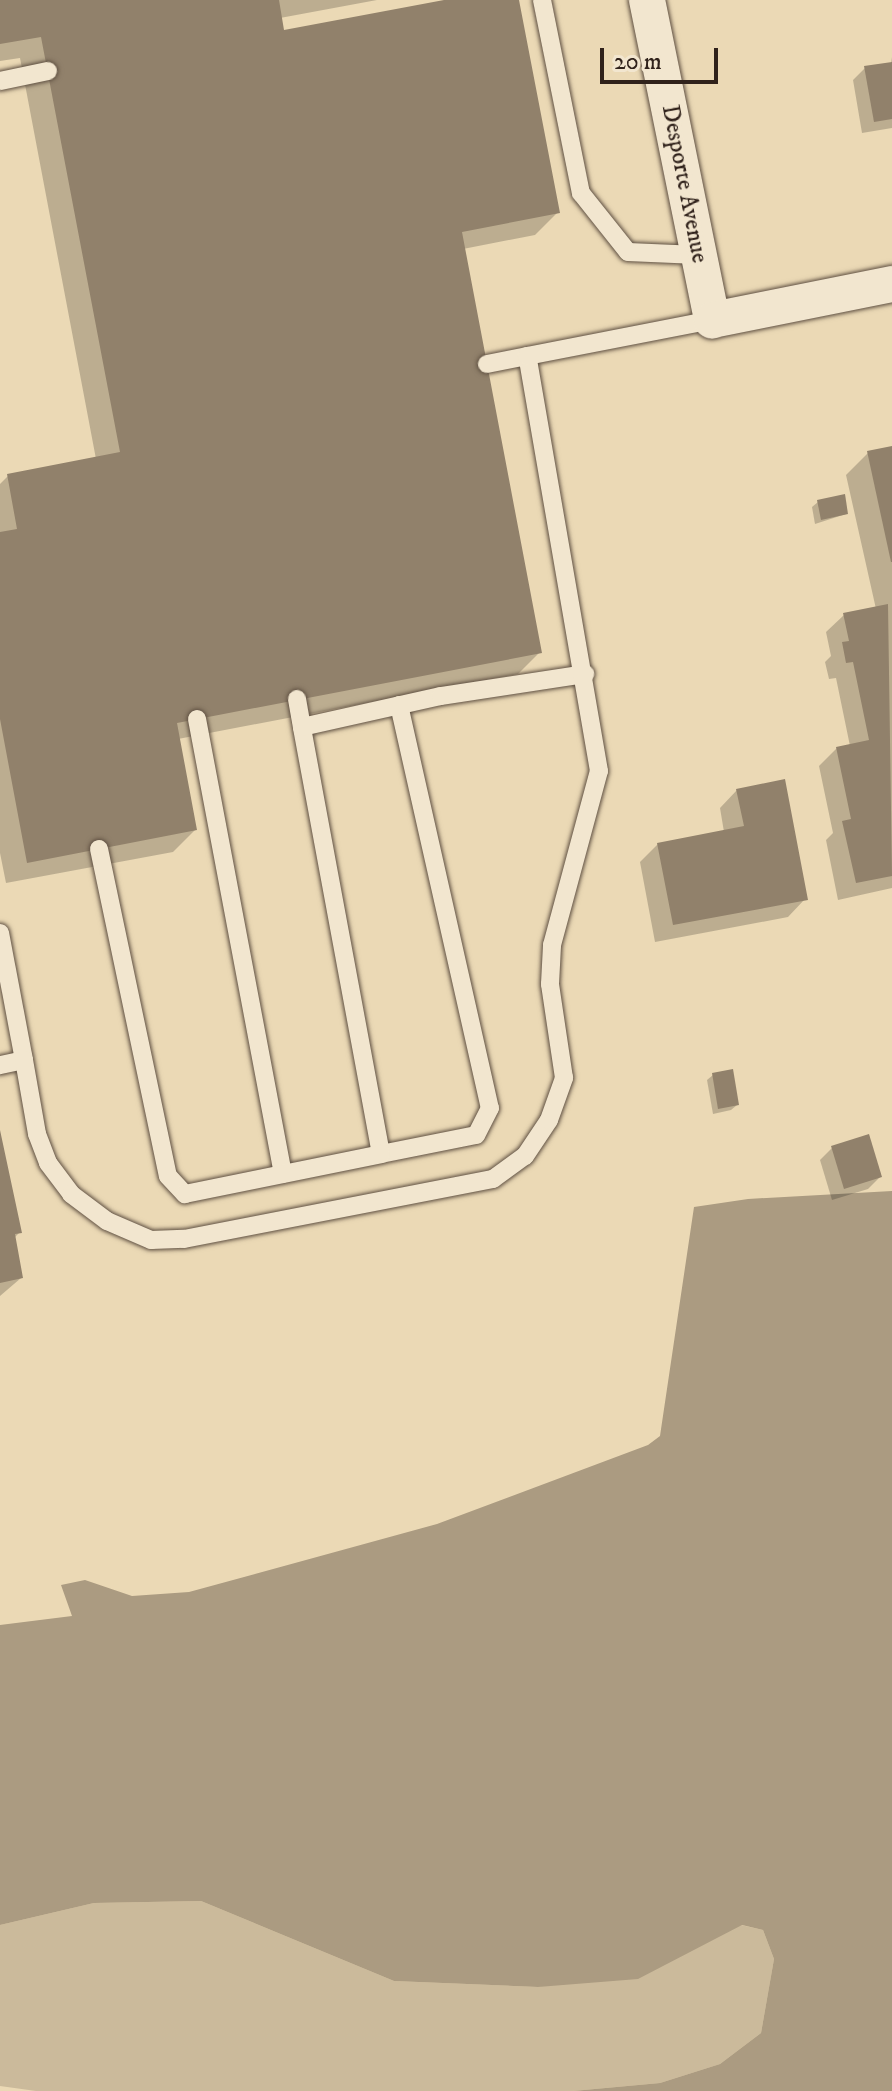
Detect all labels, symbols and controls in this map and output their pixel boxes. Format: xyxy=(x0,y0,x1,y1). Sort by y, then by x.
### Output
scale bar xyxy=(604,32,722,82)
text: 20 m xyxy=(614,47,662,77)
street label: Desporte Avenue xyxy=(655,103,713,265)

